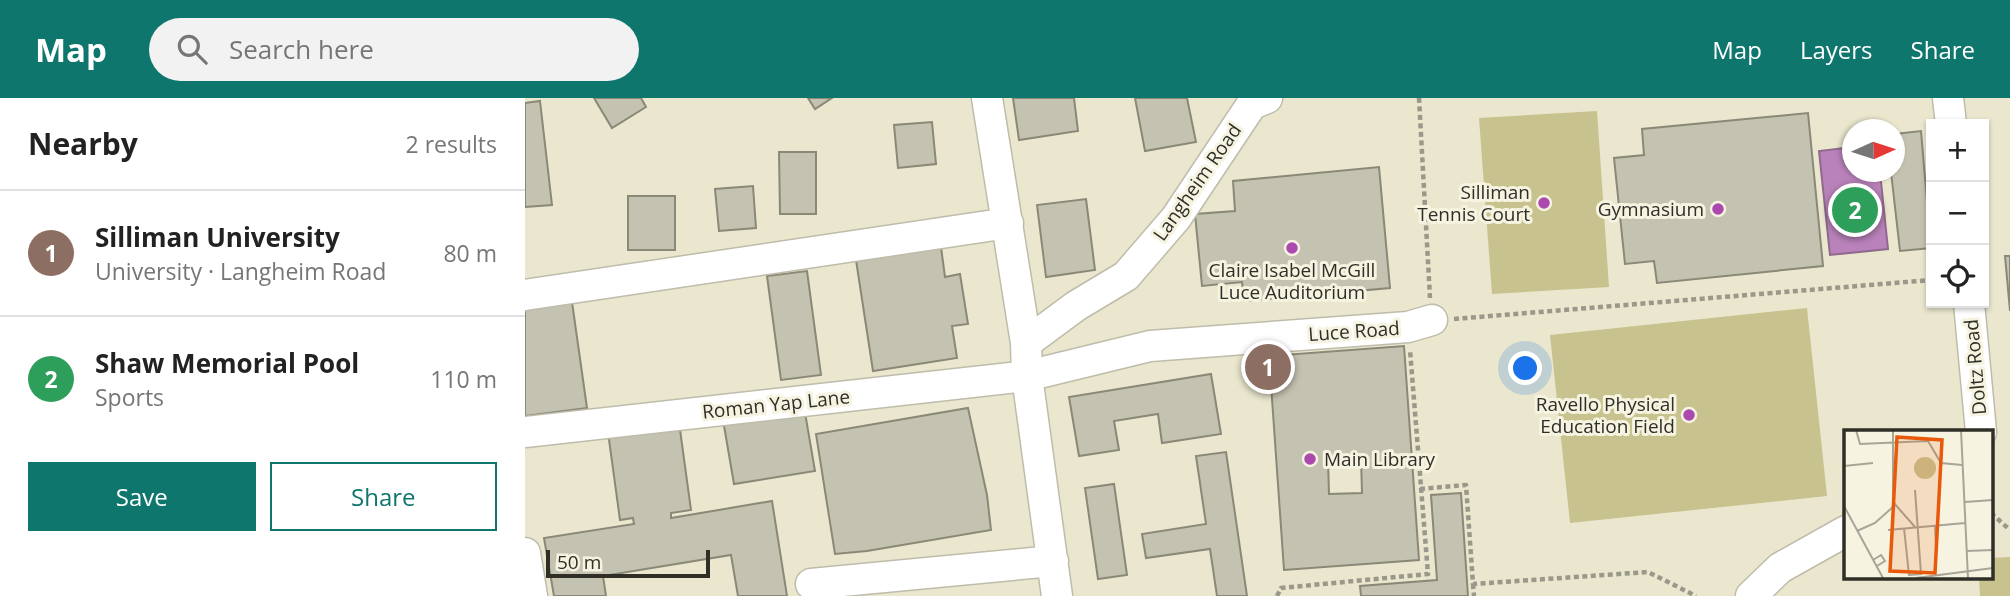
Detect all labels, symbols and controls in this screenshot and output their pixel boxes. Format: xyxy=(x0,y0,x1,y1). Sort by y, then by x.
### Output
search box xyxy=(149,18,639,81)
text: Map xyxy=(35,27,107,72)
icon: search xyxy=(173,30,211,68)
text: Search here xyxy=(229,31,374,67)
text: Map xyxy=(1712,33,1762,66)
text: Layers xyxy=(1800,33,1873,66)
text: Share xyxy=(1911,33,1975,66)
street label: Langheim Road xyxy=(1147,118,1247,246)
north arrow xyxy=(1842,119,1905,182)
map controls xyxy=(1926,119,1989,308)
button: + xyxy=(1926,119,1989,182)
text: Nearby xyxy=(28,123,138,164)
text: 2 results xyxy=(406,128,497,160)
place label: Silliman Tennis Court xyxy=(1417,179,1530,227)
button: − xyxy=(1926,182,1989,245)
pin: 2 xyxy=(1832,184,1878,236)
marker: Silliman Tennis Court xyxy=(1536,195,1552,211)
place label: Gymnasium xyxy=(1598,196,1704,222)
marker: Gymnasium xyxy=(1710,201,1726,217)
text: Silliman University xyxy=(95,219,340,255)
text: 1 xyxy=(44,237,58,269)
text: 80 m xyxy=(443,237,497,269)
marker: Claire Isabel McGill Luce Auditorium xyxy=(1284,240,1300,256)
button: locate xyxy=(1926,245,1989,308)
text: University · Langheim Road xyxy=(95,255,386,287)
place label: Claire Isabel McGill Luce Auditorium xyxy=(1209,257,1375,305)
street label: Luce Road xyxy=(1307,315,1401,347)
street label: Doltz Road xyxy=(1958,318,1992,416)
pin: 1 xyxy=(1245,341,1291,393)
text: Shaw Memorial Pool xyxy=(95,345,359,381)
your location xyxy=(1508,351,1542,385)
text: 2 xyxy=(44,363,58,395)
text: 110 m xyxy=(430,363,497,395)
text: Sports xyxy=(95,381,164,413)
street label: Roman Yap Lane xyxy=(701,383,851,425)
place label: Ravello Physical Education Field xyxy=(1536,391,1675,439)
marker: Ravello Physical Education Field xyxy=(1681,407,1697,423)
inset map xyxy=(1844,430,1993,578)
place label: Main Library xyxy=(1324,446,1435,472)
marker: Main Library xyxy=(1302,451,1318,467)
button: Save xyxy=(28,462,256,531)
button: Share xyxy=(270,462,497,531)
scale bar xyxy=(546,547,711,579)
text: 50 m xyxy=(557,549,601,575)

